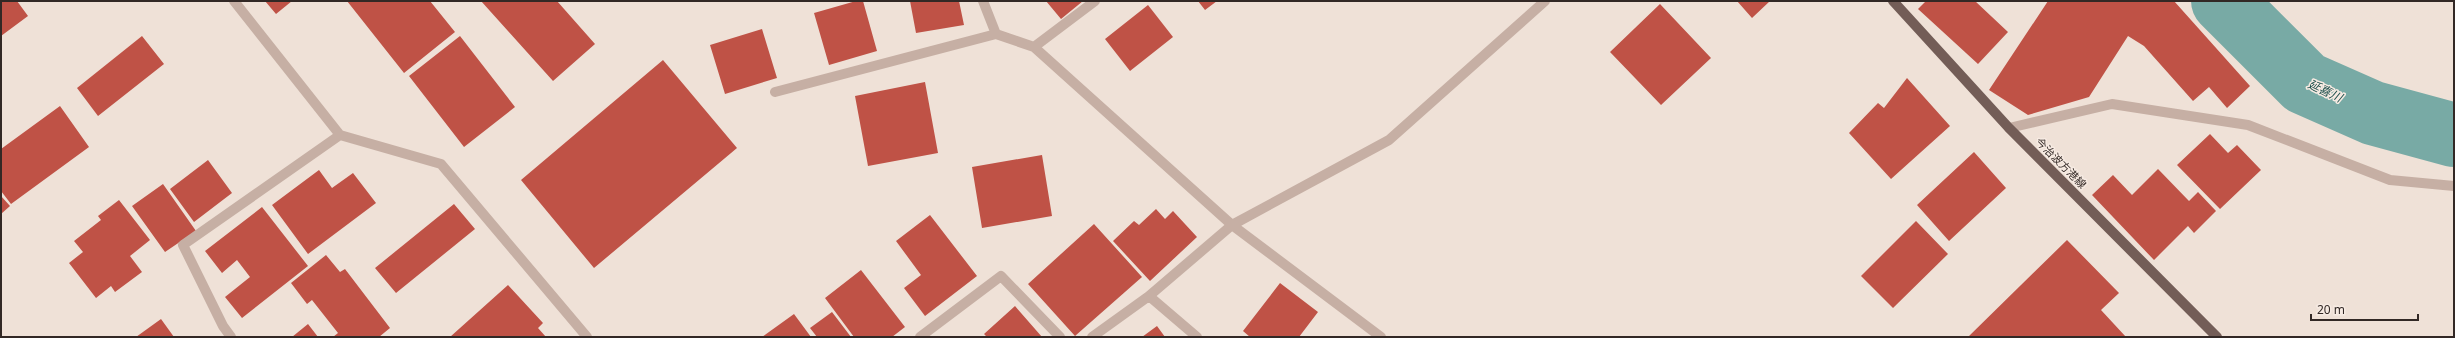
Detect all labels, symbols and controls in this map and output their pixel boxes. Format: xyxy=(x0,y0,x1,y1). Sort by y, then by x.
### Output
water label: 延喜川 xyxy=(2305,75,2347,107)
street label: 今治波方港線 xyxy=(2033,134,2090,191)
scale bar xyxy=(2311,296,2418,322)
text: 20 m xyxy=(2317,301,2345,318)

